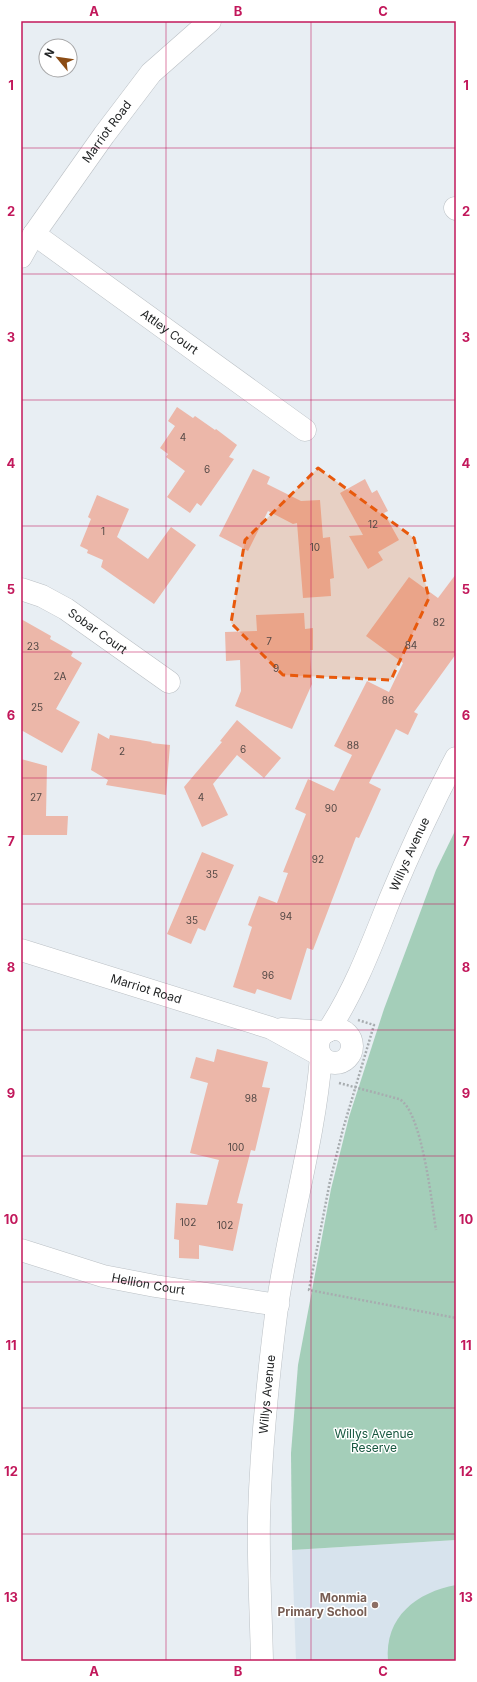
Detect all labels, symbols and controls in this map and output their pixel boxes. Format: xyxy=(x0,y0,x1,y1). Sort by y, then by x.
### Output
text: A xyxy=(89,3,99,19)
text: B xyxy=(234,3,243,19)
text: C xyxy=(378,3,388,19)
north arrow xyxy=(38,38,78,78)
text: N xyxy=(41,46,57,60)
text: 1 xyxy=(8,77,14,93)
text: 1 xyxy=(463,77,469,93)
street label: Marriot Road xyxy=(79,97,134,165)
text: 2 xyxy=(7,203,15,219)
text: 2 xyxy=(462,203,470,219)
street label: Attley Court xyxy=(138,306,201,357)
text: 3 xyxy=(7,329,15,345)
text: 3 xyxy=(462,329,470,345)
house number: 4 xyxy=(180,431,186,443)
text: 4 xyxy=(7,455,16,471)
text: 4 xyxy=(462,455,471,471)
house number: 6 xyxy=(204,463,210,475)
house number: 12 xyxy=(368,518,378,530)
house number: 1 xyxy=(101,525,105,537)
house number: 10 xyxy=(310,541,320,553)
text: 5 xyxy=(7,581,15,597)
text: 5 xyxy=(462,581,470,597)
street label: Sobar Court xyxy=(65,605,130,657)
house number: 82 xyxy=(433,616,445,628)
house number: 7 xyxy=(266,635,272,647)
house number: 84 xyxy=(405,639,417,651)
house number: 23 xyxy=(27,640,39,652)
house number: 9 xyxy=(273,662,279,674)
house number: 2A xyxy=(54,670,67,682)
house number: 86 xyxy=(382,694,394,706)
house number: 25 xyxy=(31,701,43,713)
text: 6 xyxy=(7,707,15,723)
text: 6 xyxy=(462,707,470,723)
house number: 88 xyxy=(347,739,359,751)
house number: 6 xyxy=(240,743,246,755)
house number: 2 xyxy=(119,745,125,757)
house number: 27 xyxy=(30,791,42,803)
house number: 4 xyxy=(198,791,204,803)
house number: 90 xyxy=(325,802,337,814)
street label: Willys Avenue xyxy=(386,815,432,893)
text: 7 xyxy=(7,833,15,849)
text: 7 xyxy=(462,833,470,849)
house number: 92 xyxy=(312,853,324,865)
house number: 35 xyxy=(206,868,218,880)
house number: 94 xyxy=(280,910,292,922)
house number: 35 xyxy=(186,914,198,926)
text: 8 xyxy=(7,959,15,975)
text: 8 xyxy=(462,959,470,975)
house number: 96 xyxy=(262,969,274,981)
street label: Marriot Road xyxy=(109,970,183,1007)
text: 9 xyxy=(7,1085,15,1101)
text: 9 xyxy=(462,1085,470,1101)
house number: 98 xyxy=(245,1092,257,1104)
house number: 100 xyxy=(228,1141,244,1153)
text: 10 xyxy=(4,1211,18,1227)
text: 10 xyxy=(459,1211,473,1227)
house number: 102 xyxy=(180,1216,196,1228)
house number: 102 xyxy=(217,1219,233,1231)
street label: Hellion Court xyxy=(110,1270,186,1298)
text: 11 xyxy=(5,1337,17,1353)
text: 11 xyxy=(460,1337,472,1353)
street label: Willys Avenue xyxy=(256,1354,278,1434)
park label: Willys Avenue Reserve xyxy=(334,1426,414,1455)
text: 12 xyxy=(4,1463,18,1479)
text: 12 xyxy=(459,1463,473,1479)
text: 13 xyxy=(4,1589,18,1605)
text: 13 xyxy=(459,1589,473,1605)
place label: Monmia Primary School xyxy=(278,1590,367,1619)
marker: Monmia Primary School xyxy=(370,1600,380,1610)
text: A xyxy=(89,1663,99,1679)
text: B xyxy=(234,1663,243,1679)
text: C xyxy=(378,1663,388,1679)

